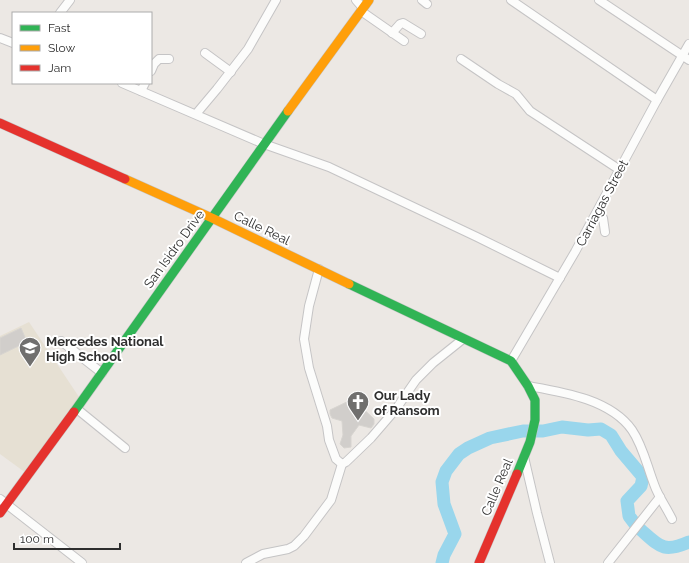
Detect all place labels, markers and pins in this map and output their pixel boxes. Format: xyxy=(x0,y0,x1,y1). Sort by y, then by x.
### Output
place label: Mercedes National High School xyxy=(46,334,164,364)
school or university icon: Mercedes National High School xyxy=(17,335,43,368)
place label: Our Lady of Ransom xyxy=(374,388,440,418)
church icon: Our Lady of Ransom xyxy=(345,389,371,422)

